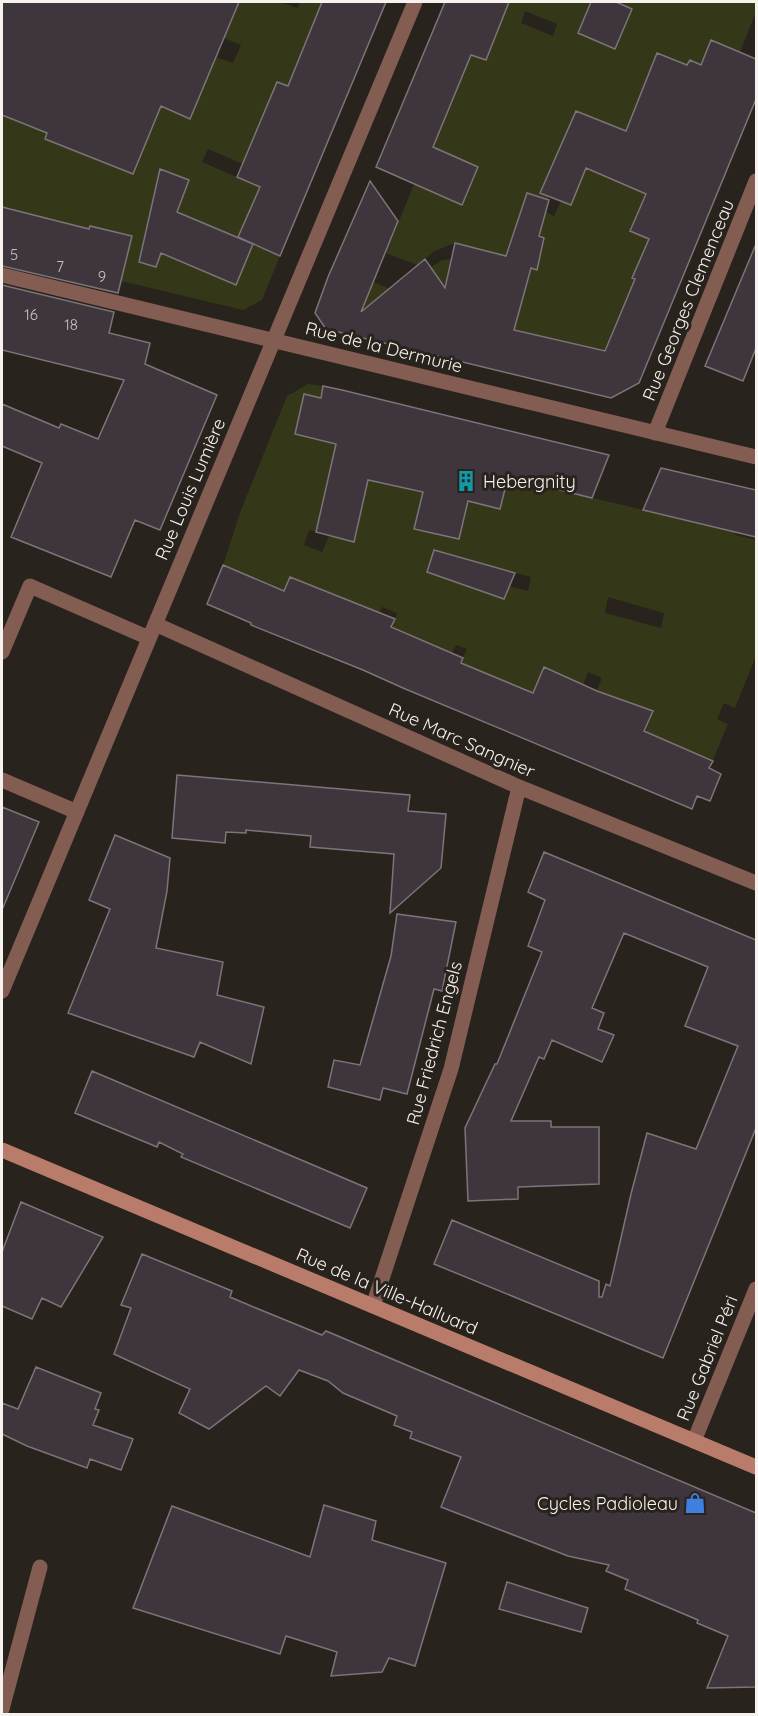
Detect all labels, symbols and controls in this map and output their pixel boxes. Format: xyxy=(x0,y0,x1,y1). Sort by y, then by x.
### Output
street label: Rue Georges Clemenceau xyxy=(637,196,739,404)
house number: 5 xyxy=(10,245,18,264)
house number: 7 xyxy=(56,257,64,276)
house number: 9 xyxy=(98,267,106,286)
house number: 16 xyxy=(24,305,38,324)
house number: 18 xyxy=(64,315,78,334)
street label: Rue de la Dermurie xyxy=(303,316,465,378)
street label: Rue Louis Lumière xyxy=(150,415,230,563)
building icon: Hebergnity xyxy=(454,469,478,493)
place label: Hebergnity xyxy=(483,470,576,493)
street label: Rue Marc Sangnier xyxy=(385,697,539,783)
street label: Rue Friedrich Engels xyxy=(401,959,467,1127)
street label: Rue de la Ville-Halluard xyxy=(293,1242,481,1340)
street label: Rue Gabriel Péri xyxy=(671,1292,743,1424)
shop icon: Cycles Padioleau xyxy=(683,1491,707,1515)
place label: Cycles Padioleau xyxy=(537,1492,678,1515)

